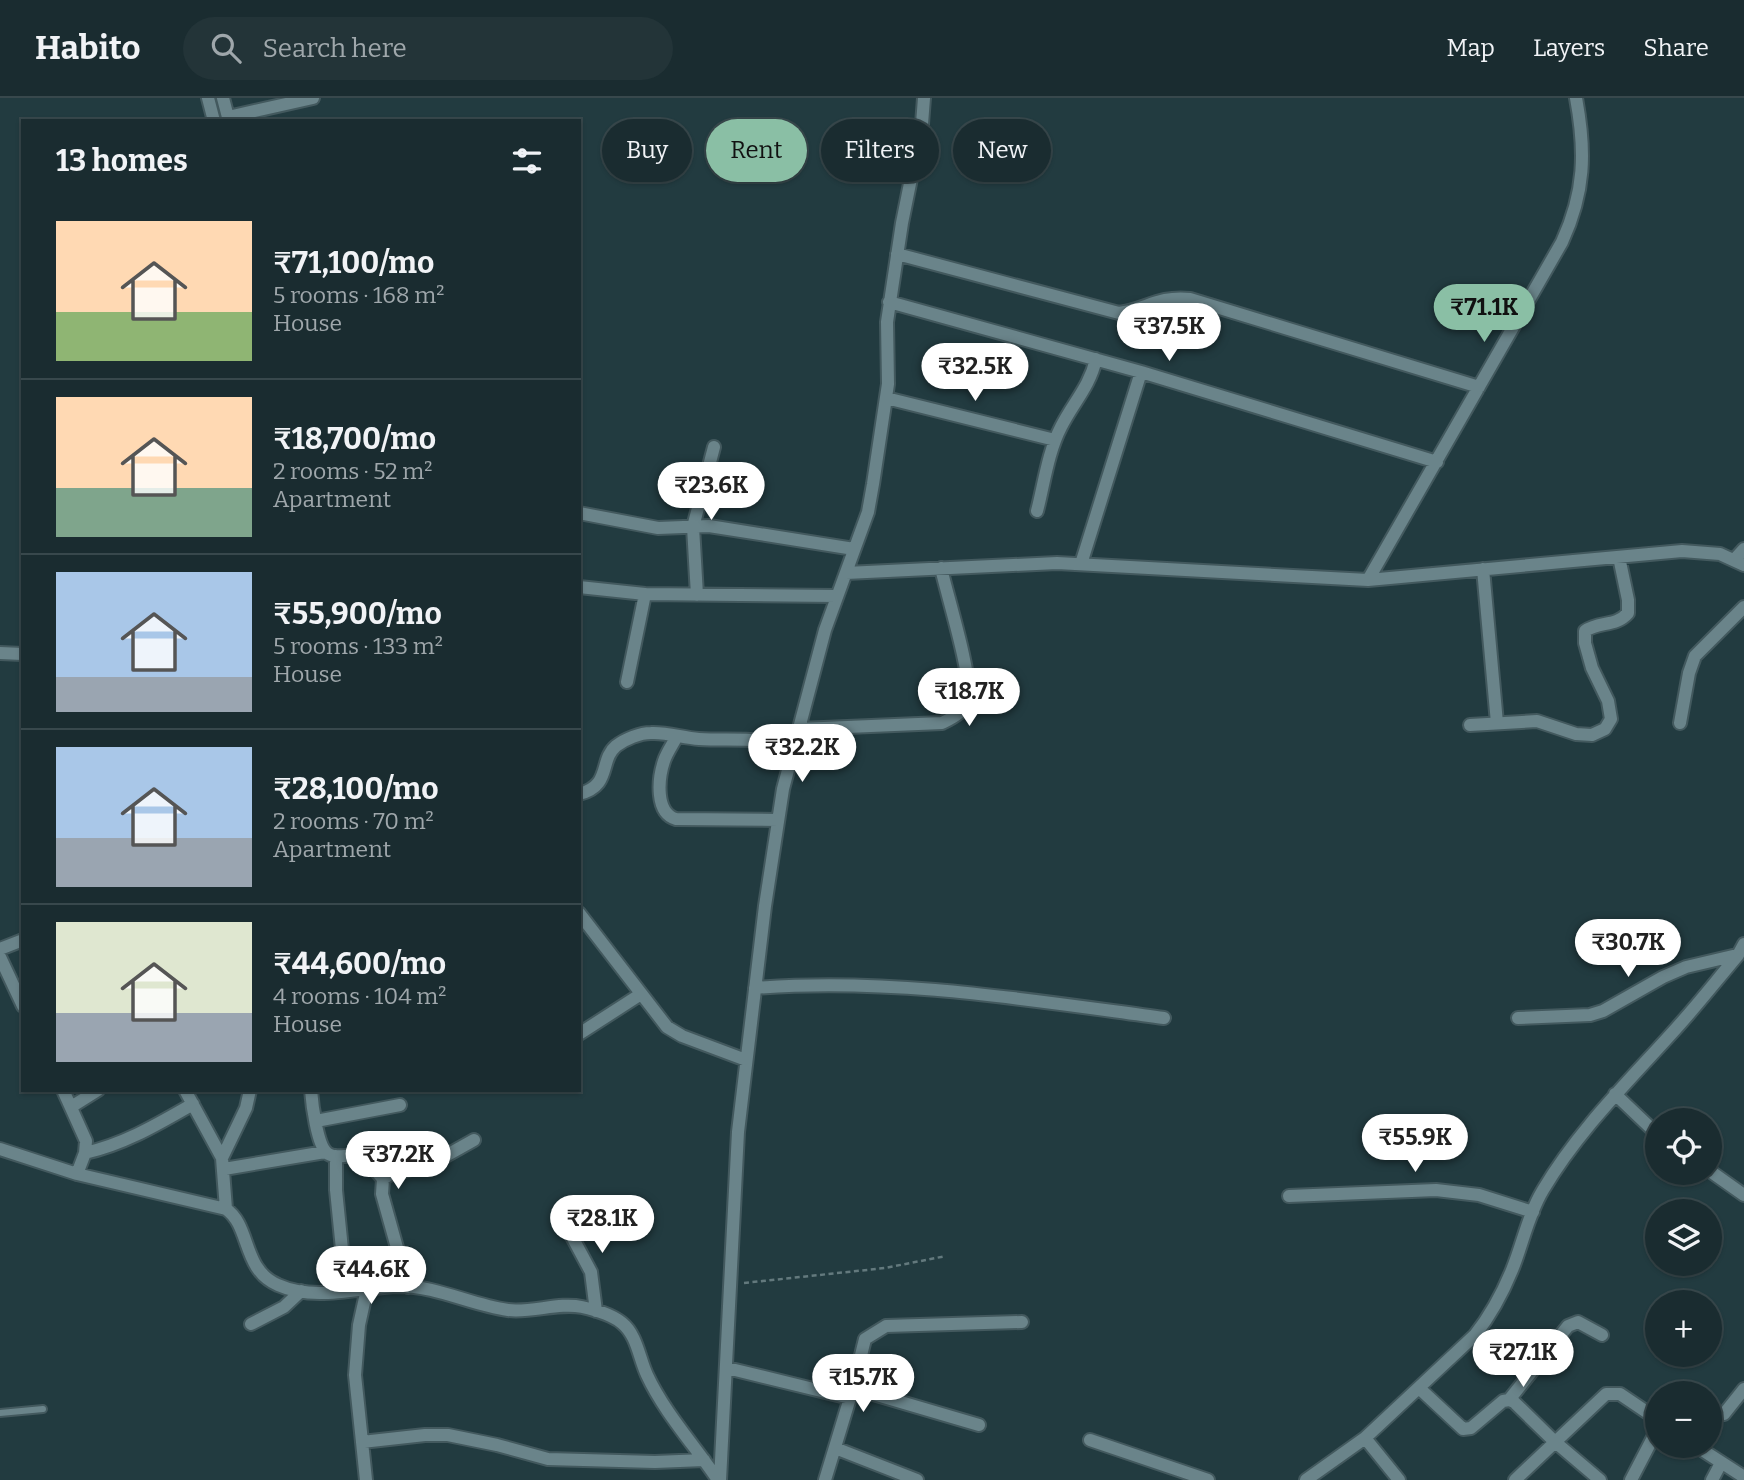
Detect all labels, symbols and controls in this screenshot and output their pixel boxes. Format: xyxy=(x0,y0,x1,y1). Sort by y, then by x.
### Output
search box xyxy=(183,17,673,80)
text: Habito xyxy=(35,28,141,68)
icon: search xyxy=(207,29,245,67)
text: Search here xyxy=(263,33,407,64)
text: Map xyxy=(1447,34,1495,62)
text: Layers xyxy=(1533,34,1605,62)
text: Share xyxy=(1643,34,1709,62)
chip: Buy xyxy=(602,119,692,182)
chip: Rent xyxy=(706,119,807,182)
chip: Filters xyxy=(821,119,939,182)
chip: New xyxy=(953,119,1051,182)
icon: filters xyxy=(508,142,546,180)
text: 13 homes xyxy=(56,143,188,179)
text: ₹71,100/mo xyxy=(273,245,434,281)
icon: home xyxy=(112,249,196,333)
text: 5 rooms · 168 m² xyxy=(273,281,444,309)
pin: ₹71.1K xyxy=(1427,285,1541,344)
text: ₹71.1K xyxy=(1450,293,1518,321)
pin: ₹37.5K xyxy=(1112,303,1226,363)
text: House xyxy=(273,309,342,337)
text: ₹37.5K xyxy=(1133,312,1205,340)
pin: ₹32.5K xyxy=(918,344,1032,403)
text: ₹32.5K xyxy=(937,352,1013,380)
text: ₹18,700/mo xyxy=(273,421,436,457)
icon: home xyxy=(112,425,196,509)
text: 2 rooms · 52 m² xyxy=(273,457,432,485)
pin: ₹23.6K xyxy=(654,462,768,522)
text: ₹23.6K xyxy=(674,471,748,499)
text: Apartment xyxy=(273,485,391,513)
text: ₹55,900/mo xyxy=(273,596,442,632)
icon: home xyxy=(112,600,196,684)
text: 5 rooms · 133 m² xyxy=(273,632,443,660)
text: House xyxy=(273,660,342,688)
pin: ₹18.7K xyxy=(912,668,1026,728)
text: ₹18.7K xyxy=(934,677,1004,705)
pin: ₹32.2K xyxy=(745,724,859,784)
text: ₹32.2K xyxy=(764,733,840,761)
text: ₹28,100/mo xyxy=(273,771,438,807)
icon: home xyxy=(112,775,196,859)
text: 2 rooms · 70 m² xyxy=(273,807,434,835)
text: Apartment xyxy=(273,835,391,863)
pin: ₹30.7K xyxy=(1571,920,1685,979)
text: ₹30.7K xyxy=(1591,928,1665,956)
text: ₹44,600/mo xyxy=(273,946,446,982)
icon: home xyxy=(112,950,196,1034)
text: 4 rooms · 104 m² xyxy=(273,982,446,1010)
text: House xyxy=(273,1010,342,1038)
map controls xyxy=(1645,1108,1722,1458)
button: locate xyxy=(1645,1108,1722,1185)
pin: ₹55.9K xyxy=(1358,1114,1472,1174)
text: ₹55.9K xyxy=(1378,1123,1452,1151)
pin: ₹37.2K xyxy=(341,1132,455,1191)
text: ₹37.2K xyxy=(362,1140,434,1168)
pin: ₹28.1K xyxy=(545,1196,659,1255)
button: layers xyxy=(1645,1199,1722,1276)
text: ₹28.1K xyxy=(566,1204,638,1232)
pin: ₹44.6K xyxy=(314,1246,428,1306)
text: ₹44.6K xyxy=(332,1255,410,1283)
button: + xyxy=(1645,1290,1722,1367)
pin: ₹27.1K xyxy=(1466,1330,1580,1389)
text: ₹27.1K xyxy=(1489,1338,1557,1366)
pin: ₹15.7K xyxy=(806,1354,920,1414)
text: ₹15.7K xyxy=(828,1363,898,1391)
button: − xyxy=(1645,1381,1722,1458)

